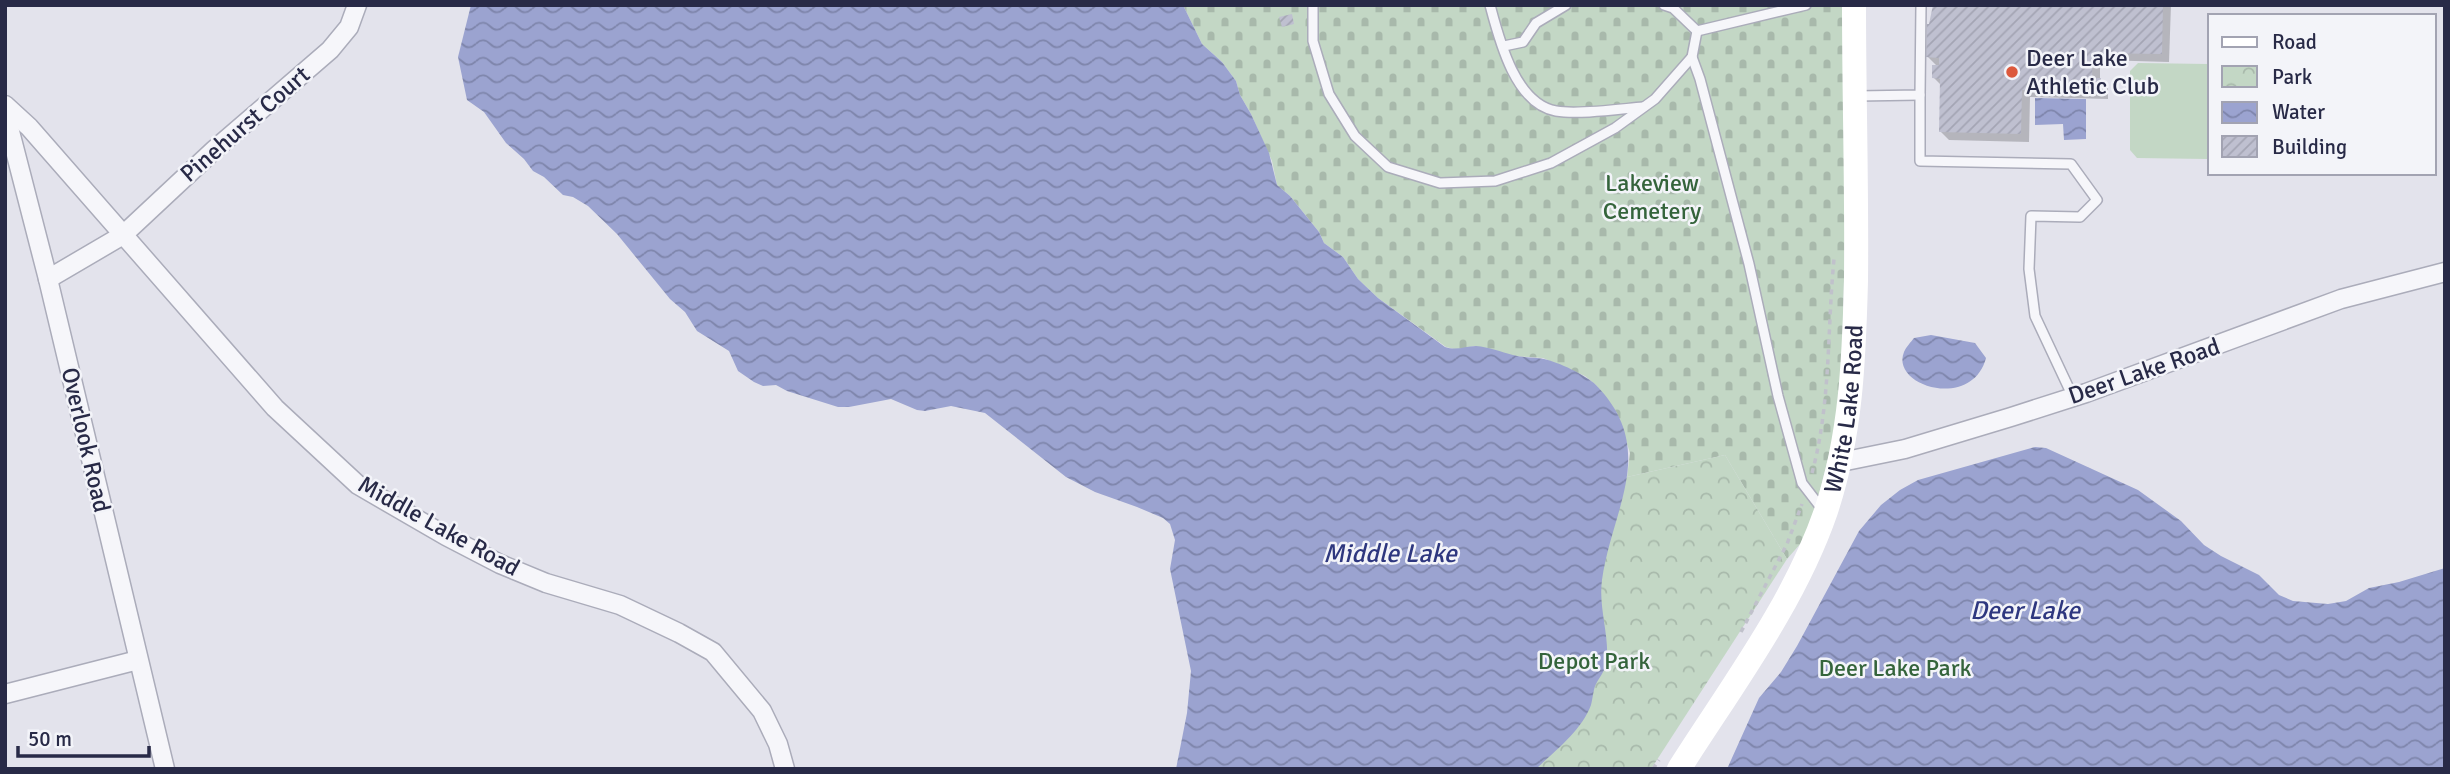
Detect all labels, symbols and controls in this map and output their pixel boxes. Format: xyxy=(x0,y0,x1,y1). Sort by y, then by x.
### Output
legend xyxy=(2208,14,2436,175)
text: Road xyxy=(2272,29,2317,55)
place label: Deer Lake Athletic Club xyxy=(2026,43,2159,101)
street label: Pinehurst Court xyxy=(174,60,316,188)
marker: Deer Lake Athletic Club xyxy=(2004,64,2020,80)
text: Park xyxy=(2272,64,2313,90)
text: Water xyxy=(2272,99,2325,125)
text: Building xyxy=(2272,134,2347,160)
park label: Lakeview Cemetery xyxy=(1603,168,1701,226)
street label: White Lake Road xyxy=(1817,324,1870,496)
street label: Deer Lake Road xyxy=(2064,331,2224,411)
street label: Overlook Road xyxy=(55,365,117,515)
street label: Middle Lake Road xyxy=(353,469,525,583)
water label: Middle Lake xyxy=(1323,538,1459,570)
water label: Deer Lake xyxy=(1970,595,2082,627)
park label: Depot Park xyxy=(1538,646,1650,676)
park label: Deer Lake Park xyxy=(1818,653,1972,683)
scale bar xyxy=(18,714,149,758)
text: 50 m xyxy=(28,726,72,752)

